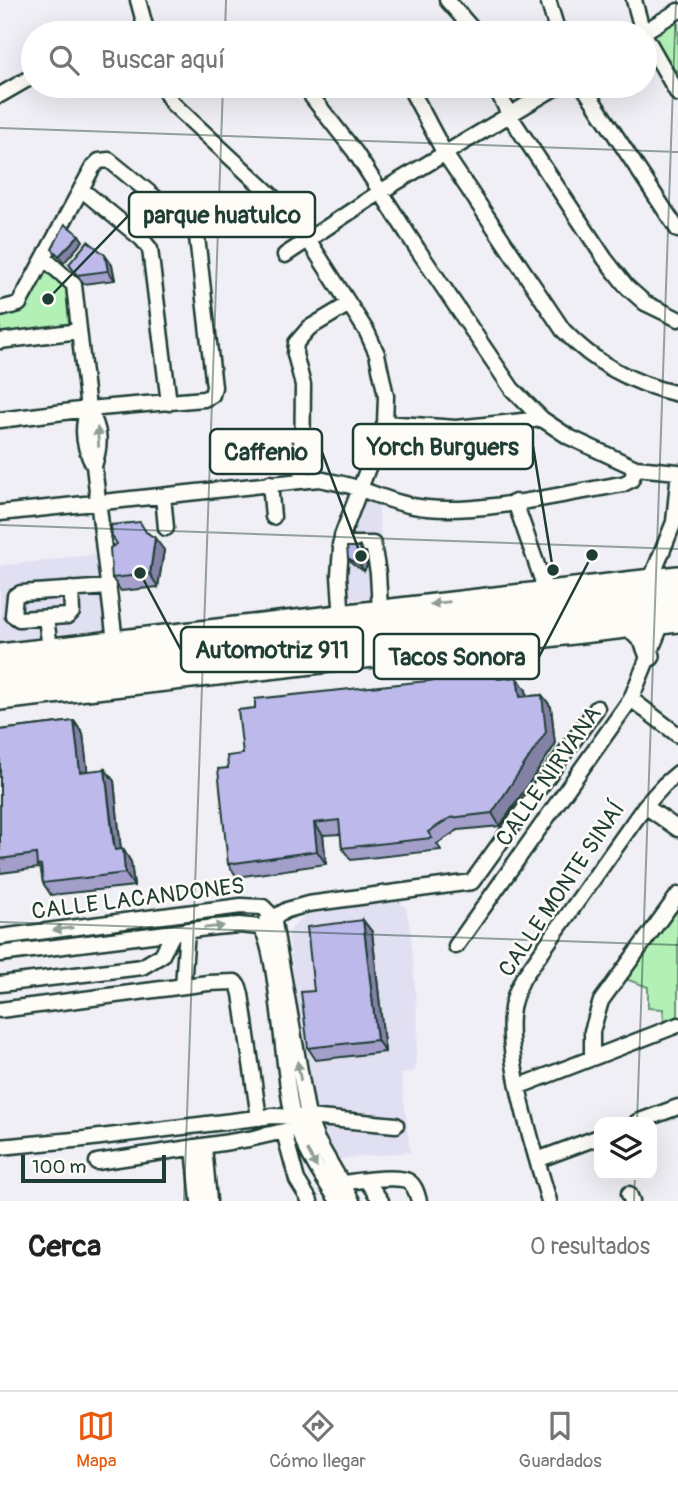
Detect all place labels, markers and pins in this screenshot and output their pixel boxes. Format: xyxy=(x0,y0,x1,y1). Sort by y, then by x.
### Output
callout: parque huatulco xyxy=(129,192,315,237)
callout: Yorch Burguers xyxy=(353,424,533,469)
callout: Caffenio xyxy=(210,429,322,474)
callout: Automotriz 911 xyxy=(181,627,363,672)
callout: Tacos Sonora xyxy=(374,634,539,679)

